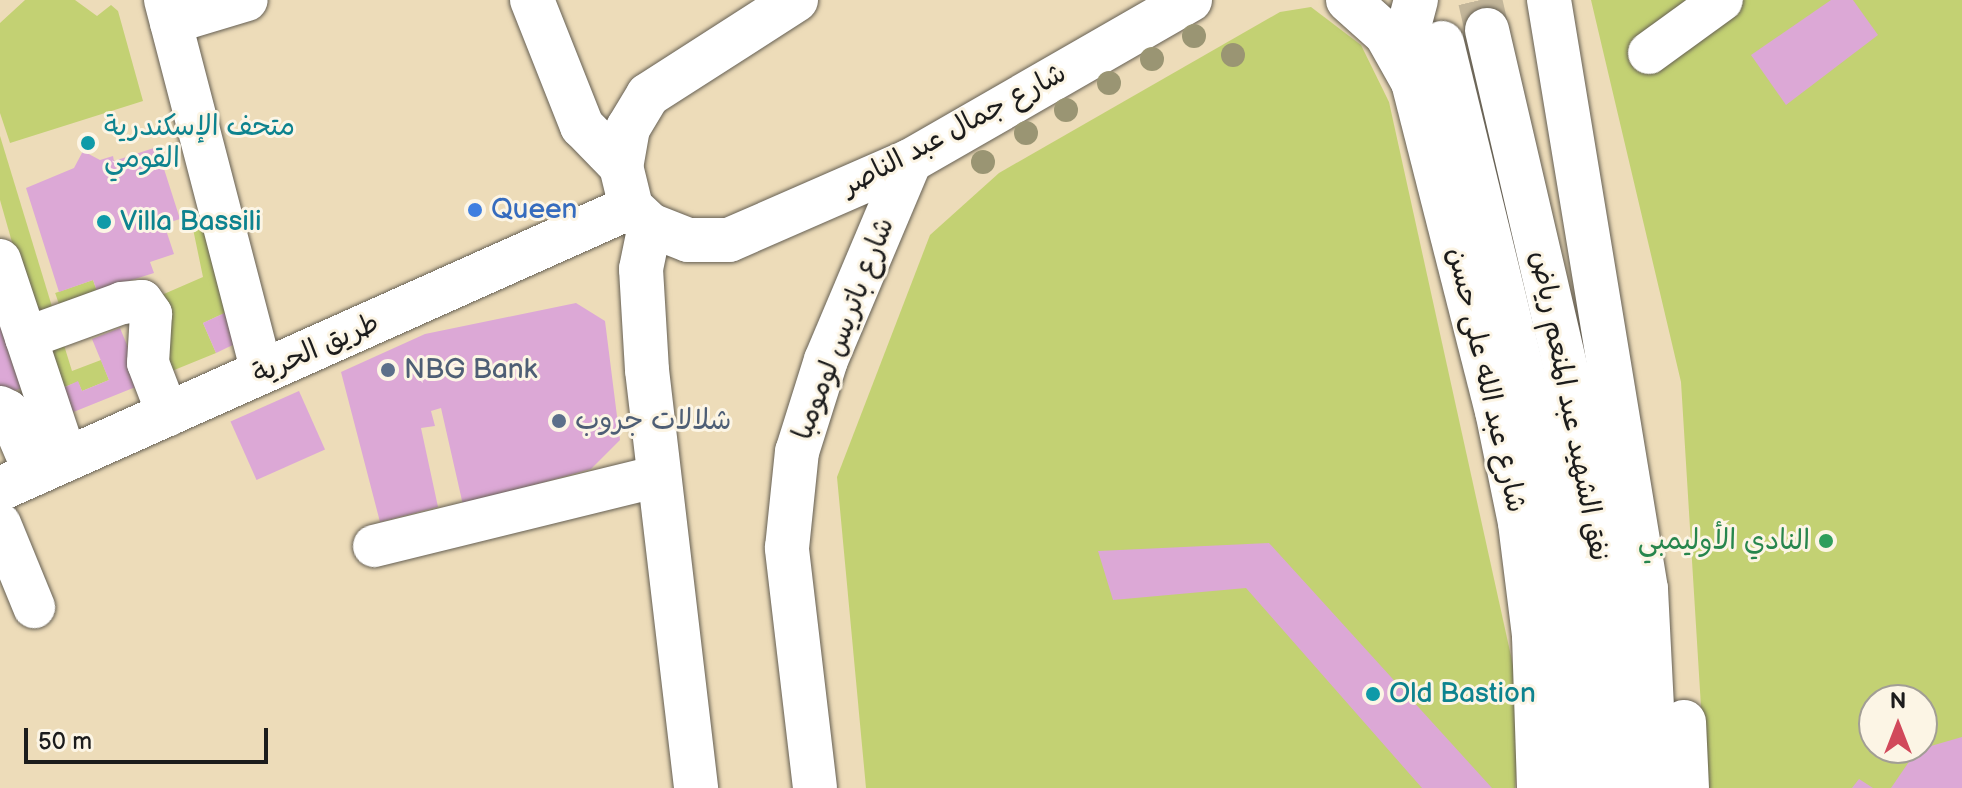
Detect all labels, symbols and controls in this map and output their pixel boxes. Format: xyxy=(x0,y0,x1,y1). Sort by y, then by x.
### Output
street label: شارع جمال عبد الناصر xyxy=(836,57,1072,203)
place label: متحف الإسكندرية القومي xyxy=(104,110,295,176)
marker: متحف الإسكندرية القومي xyxy=(79,134,97,152)
place label: Queen xyxy=(491,193,577,227)
marker: Queen xyxy=(466,201,484,219)
place label: Villa Bassili xyxy=(120,205,262,239)
marker: Villa Bassili xyxy=(95,213,113,231)
street label: شارع باتريس لومومبا xyxy=(786,213,902,445)
street label: شارع عبد الله على حسن xyxy=(1439,244,1533,516)
street label: نفق الشهيد عبد المنعم رياض xyxy=(1522,248,1616,564)
street label: طريق الحرية xyxy=(248,306,384,392)
place label: NBG Bank xyxy=(404,353,537,387)
marker: NBG Bank xyxy=(379,361,397,379)
place label: شلالات جروب xyxy=(575,404,731,438)
marker: شلالات جروب xyxy=(550,412,568,430)
place label: النادي الأوليمبي xyxy=(1638,524,1810,558)
marker: النادي الأوليمبي xyxy=(1817,532,1835,550)
place label: Old Bastion xyxy=(1389,677,1536,711)
north arrow xyxy=(1858,684,1938,764)
marker: Old Bastion xyxy=(1364,685,1382,703)
text: N xyxy=(1890,688,1906,715)
scale bar xyxy=(28,712,272,762)
text: 50 m xyxy=(38,727,92,756)

